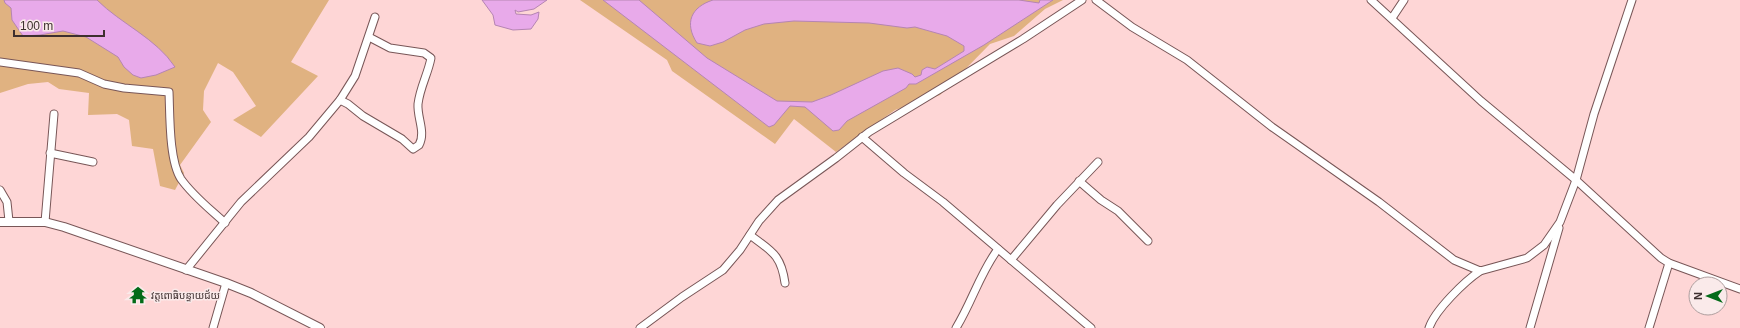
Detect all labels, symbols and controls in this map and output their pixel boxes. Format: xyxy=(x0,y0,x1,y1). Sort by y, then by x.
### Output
scale bar xyxy=(14,12,104,38)
text: 100 m xyxy=(20,19,53,33)
north arrow xyxy=(1688,276,1728,316)
temple icon: វត្តពោធិបន្ទាយជ័យ xyxy=(128,285,148,305)
place label: វត្តពោធិបន្ទាយជ័យ xyxy=(151,289,220,302)
text: N xyxy=(1692,292,1704,300)

